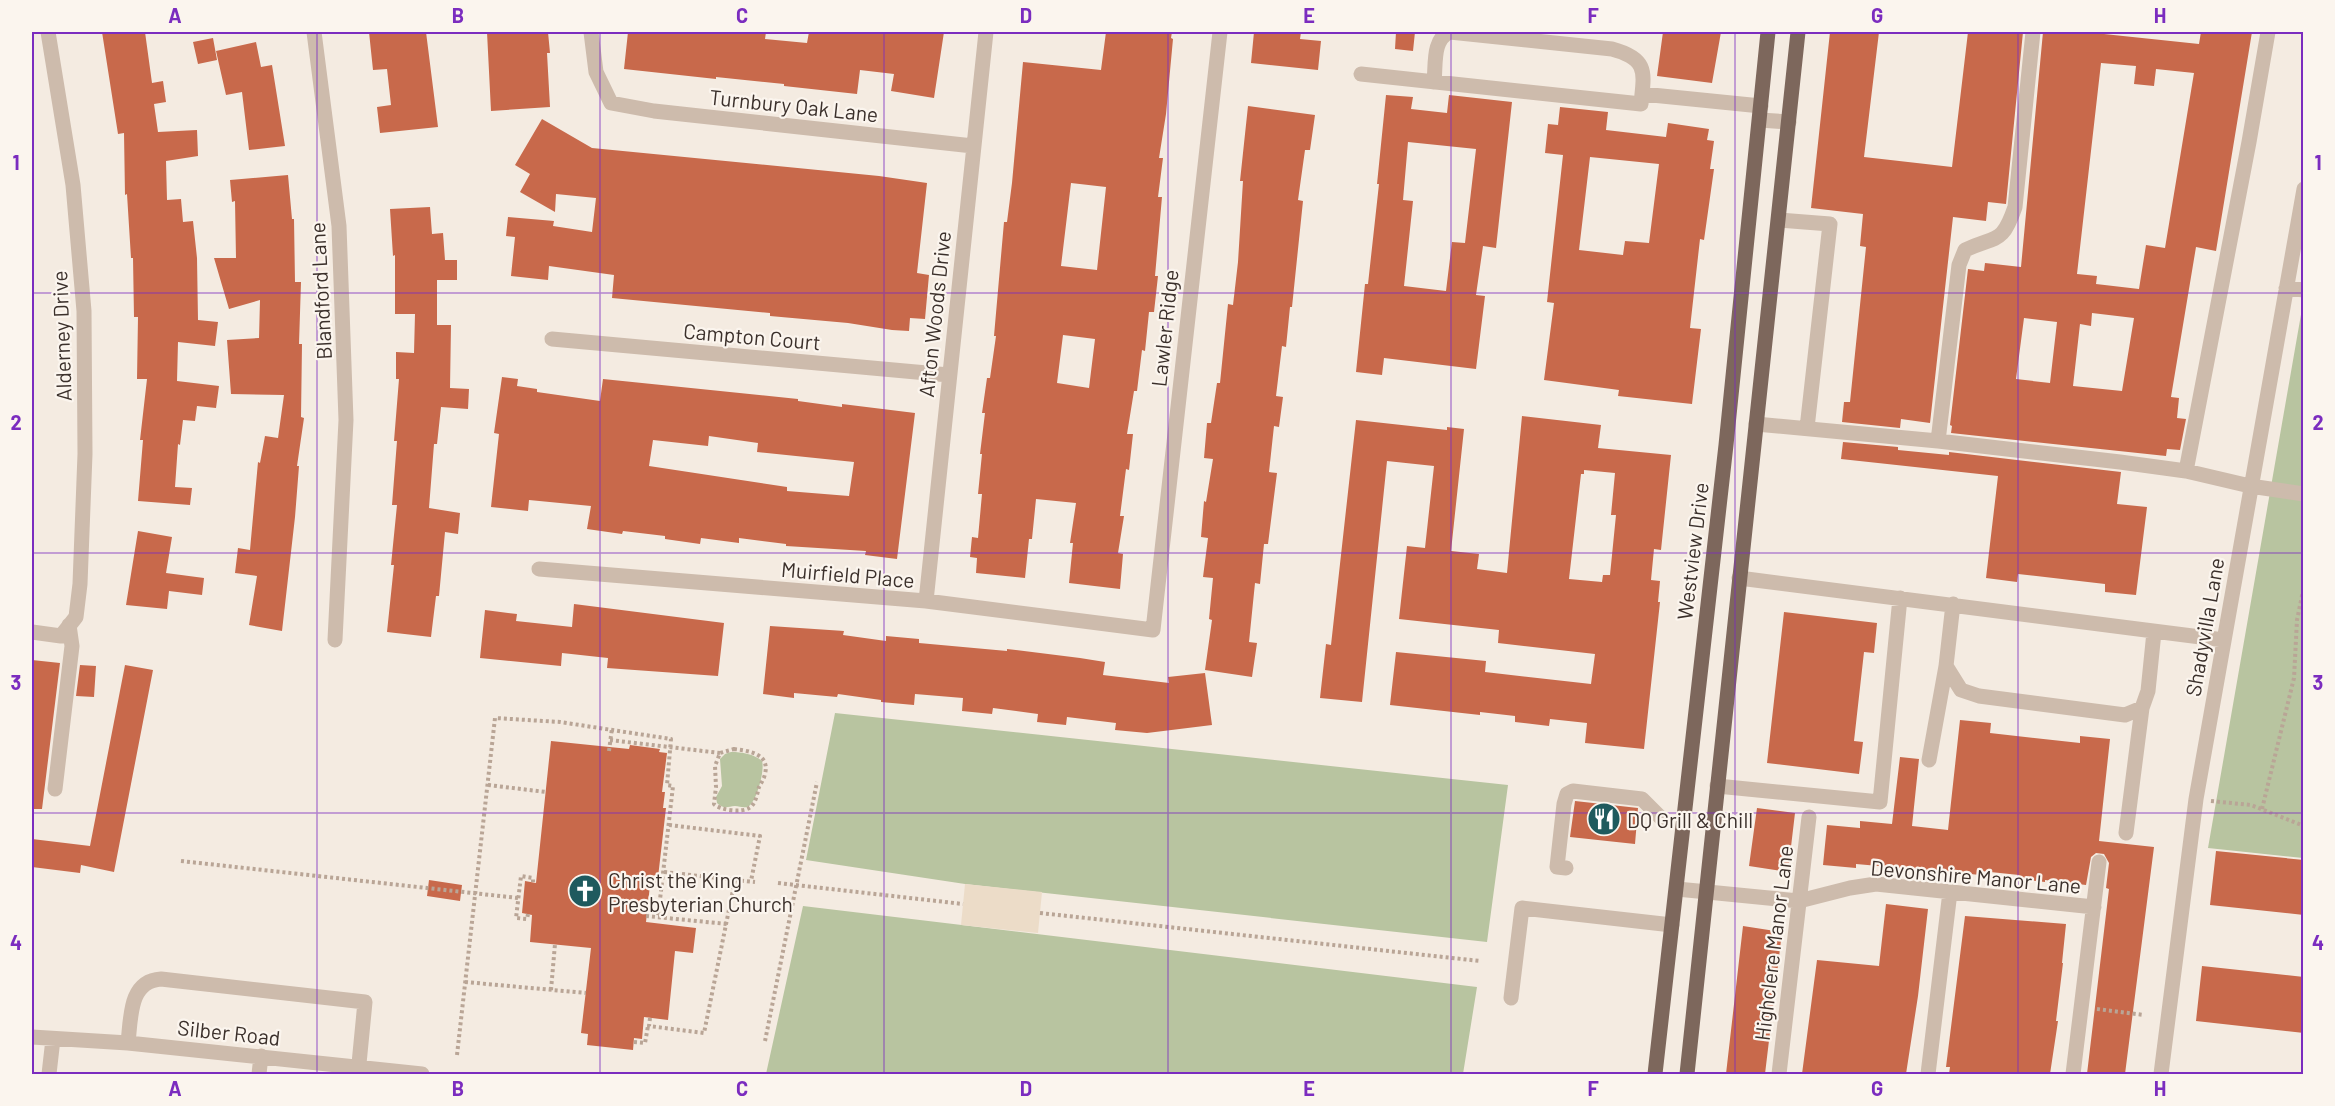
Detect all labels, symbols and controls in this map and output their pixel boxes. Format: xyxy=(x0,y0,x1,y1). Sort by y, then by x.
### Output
text: A xyxy=(168,3,182,27)
text: B xyxy=(452,3,464,27)
text: C xyxy=(736,3,748,27)
text: D xyxy=(1020,3,1032,27)
text: E xyxy=(1303,3,1315,27)
text: F xyxy=(1587,3,1599,27)
text: G xyxy=(1871,3,1883,27)
text: H xyxy=(2154,3,2166,27)
street label: Turnbury Oak Lane xyxy=(708,84,880,126)
text: 1 xyxy=(12,150,20,174)
text: 1 xyxy=(2314,150,2322,174)
street label: Blandford Lane xyxy=(304,222,336,360)
street label: Afton Woods Drive xyxy=(913,230,955,398)
street label: Lawler Ridge xyxy=(1145,268,1183,388)
street label: Alderney Drive xyxy=(46,270,76,402)
street label: Campton Court xyxy=(682,318,822,354)
text: 2 xyxy=(10,410,22,434)
text: 2 xyxy=(2312,410,2324,434)
street label: Westview Drive xyxy=(1671,481,1713,621)
street label: Muirfield Place xyxy=(780,556,916,592)
street label: Shadyvilla Lane xyxy=(2179,556,2229,698)
text: 3 xyxy=(11,670,21,694)
text: 3 xyxy=(2313,670,2323,694)
restaurant icon: DQ Grill & Chill xyxy=(1586,801,1622,837)
place label: DQ Grill & Chill xyxy=(1627,807,1753,832)
street label: Highclere Manor Lane xyxy=(1749,844,1797,1042)
street label: Devonshire Manor Lane xyxy=(1870,854,2082,898)
place label: Christ the King Presbyterian Church xyxy=(608,867,793,916)
church icon: Christ the King Presbyterian Church xyxy=(567,873,603,909)
text: 4 xyxy=(10,930,22,954)
text: 4 xyxy=(2312,930,2324,954)
street label: Silber Road xyxy=(176,1014,282,1050)
text: A xyxy=(168,1076,182,1100)
text: B xyxy=(452,1076,464,1100)
text: C xyxy=(736,1076,748,1100)
text: D xyxy=(1020,1076,1032,1100)
text: E xyxy=(1303,1076,1315,1100)
text: F xyxy=(1587,1076,1599,1100)
text: G xyxy=(1871,1076,1883,1100)
text: H xyxy=(2154,1076,2166,1100)

